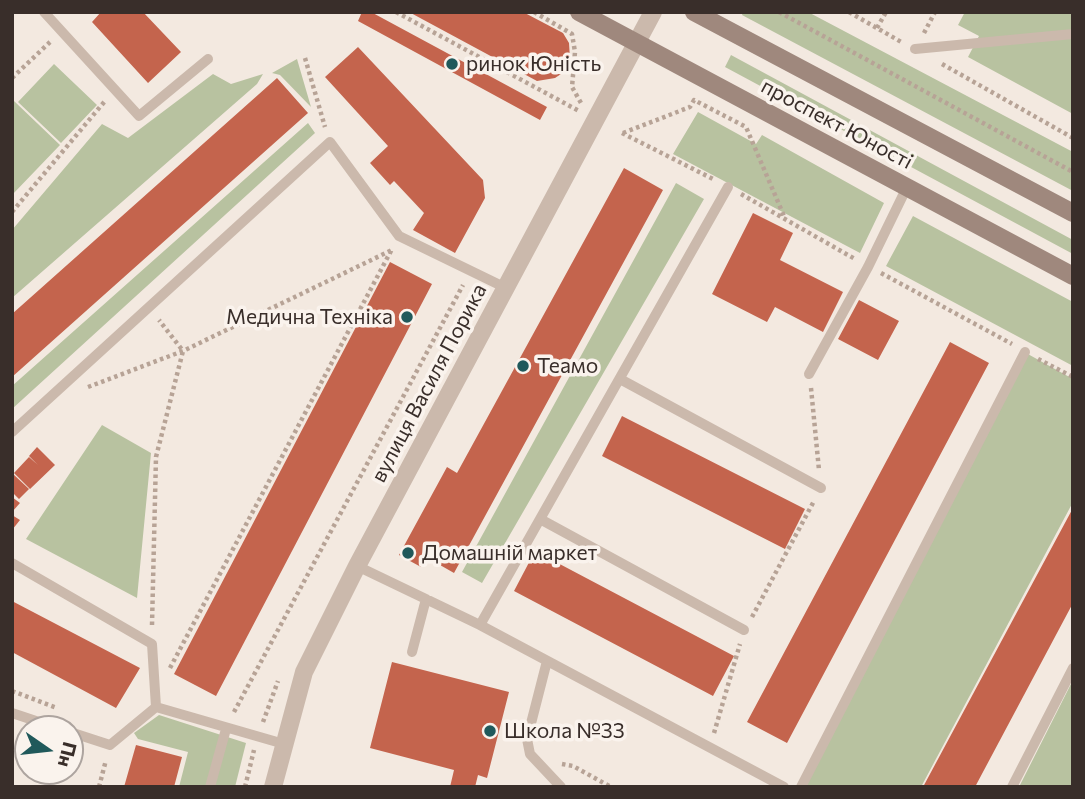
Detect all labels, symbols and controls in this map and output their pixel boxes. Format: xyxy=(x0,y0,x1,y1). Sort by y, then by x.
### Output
place label: ринок Юність xyxy=(466,51,601,77)
marker: ринок Юність xyxy=(444,56,460,72)
street label: проспект Юності xyxy=(757,73,917,175)
street label: вулиця Василя Порика xyxy=(366,279,492,487)
place label: Медична Техніка xyxy=(226,304,393,330)
marker: Медична Техніка xyxy=(399,309,415,325)
place label: Теамо xyxy=(537,353,598,379)
marker: Теамо xyxy=(515,358,531,374)
place label: Домашній маркет xyxy=(422,540,597,566)
marker: Домашній маркет xyxy=(400,545,416,561)
north arrow xyxy=(14,715,84,785)
place label: Школа №33 xyxy=(504,718,625,744)
marker: Школа №33 xyxy=(482,723,498,739)
text: Пн xyxy=(54,740,82,770)

